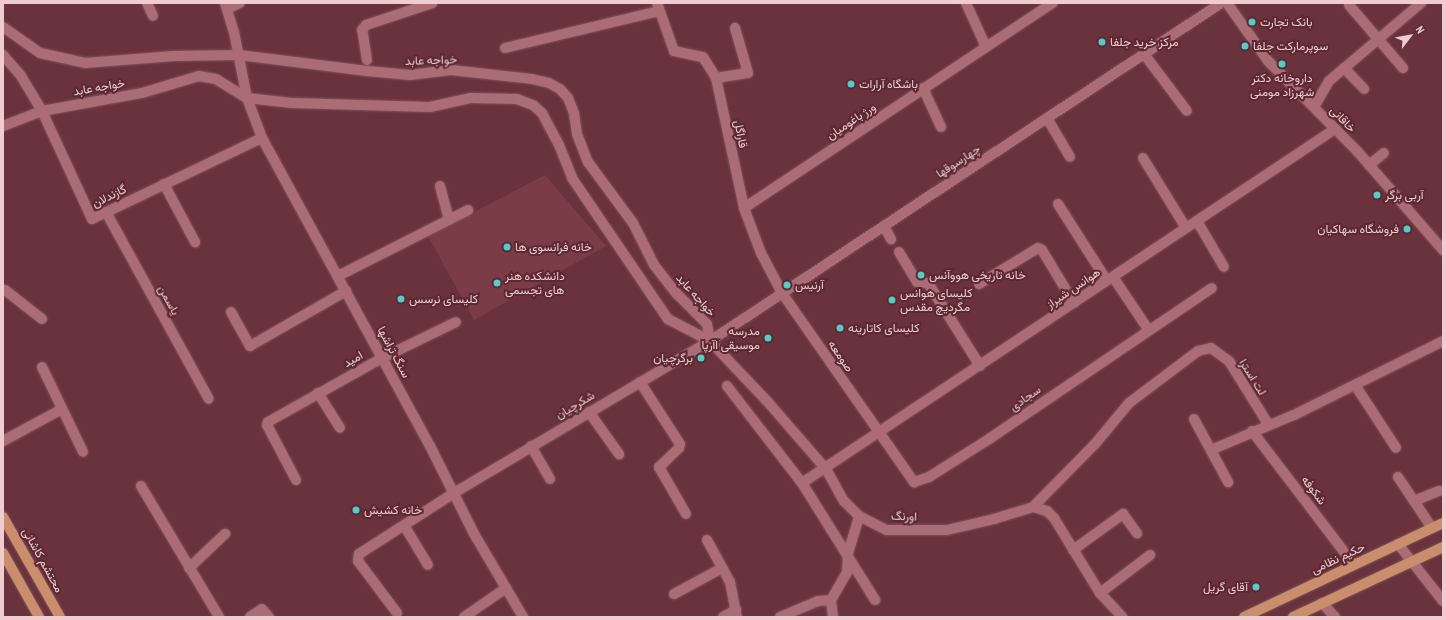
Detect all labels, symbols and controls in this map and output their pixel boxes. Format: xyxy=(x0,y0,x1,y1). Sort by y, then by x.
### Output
place label: بانک تجارت xyxy=(1260,15,1313,29)
north arrow xyxy=(1390,16,1430,56)
marker: بانک تجارت xyxy=(1247,17,1257,27)
text: N xyxy=(1413,23,1428,36)
place label: مرکز خرید جلفا xyxy=(1110,35,1179,49)
marker: مرکز خرید جلفا xyxy=(1097,37,1107,47)
place label: سوپرمارکت جلفا xyxy=(1253,39,1328,53)
marker: سوپرمارکت جلفا xyxy=(1240,41,1250,51)
street label: خواجه عابد xyxy=(405,52,457,68)
marker: داروخانه دکتر شهرزاد مومنی xyxy=(1277,59,1287,69)
place label: داروخانه دکتر شهرزاد مومنی xyxy=(1250,71,1314,99)
street label: خواجه عابد xyxy=(72,75,126,99)
place label: باشگاه آرارات xyxy=(859,77,918,91)
marker: باشگاه آرارات xyxy=(846,79,856,89)
street label: ورژ باغومیان xyxy=(824,99,878,143)
street label: خاقانی xyxy=(1327,103,1359,135)
street label: قاراگل xyxy=(731,119,751,149)
street label: چهارسوقها xyxy=(933,141,983,181)
street label: گازندلان xyxy=(89,182,129,210)
place label: آربی برگر xyxy=(1385,188,1424,202)
marker: آربی برگر xyxy=(1372,190,1382,200)
place label: فروشگاه سهاکیان xyxy=(1317,222,1399,236)
marker: فروشگاه سهاکیان xyxy=(1402,224,1412,234)
place label: خانه فرانسوی ها xyxy=(515,240,592,254)
marker: خانه فرانسوی ها xyxy=(502,242,512,252)
street label: هوانس شیراز xyxy=(1043,265,1103,311)
place label: خانه تاریخی هووآنس xyxy=(929,268,1026,282)
place label: دانشکده هنر های تجسمی xyxy=(505,269,565,297)
marker: خانه تاریخی هووآنس xyxy=(916,270,926,280)
street label: خواجه عابد xyxy=(673,271,719,319)
marker: دانشکده هنر های تجسمی xyxy=(492,278,502,288)
place label: آرنیس xyxy=(795,278,824,292)
marker: آرنیس xyxy=(782,280,792,290)
street label: یاسمن xyxy=(155,283,183,317)
place label: کلیسای هوانس مگردیچ مقدس xyxy=(900,286,972,314)
place label: کلیسای نرسس xyxy=(409,292,478,306)
marker: کلیسای نرسس xyxy=(396,294,406,304)
marker: کلیسای هوانس مگردیچ مقدس xyxy=(887,295,897,305)
place label: کلیسای کاتارینه xyxy=(848,321,919,335)
marker: کلیسای کاتارینه xyxy=(835,323,845,333)
street label: سنگ تراشها xyxy=(374,324,414,380)
place label: مدرسه موسیقی اآرپا xyxy=(702,324,760,352)
marker: مدرسه موسیقی اآرپا xyxy=(763,333,773,343)
street label: صومعه xyxy=(825,338,857,374)
street label: امید xyxy=(341,348,365,370)
place label: برگرچیان xyxy=(653,351,693,365)
marker: برگرچیان xyxy=(696,353,706,363)
street label: لت استرا xyxy=(1236,356,1270,398)
street label: سجادی xyxy=(1007,382,1043,414)
street label: شکرچیان xyxy=(553,388,597,422)
street label: شکوفه xyxy=(1298,473,1330,507)
place label: خانه کشیش xyxy=(364,503,422,517)
marker: خانه کشیش xyxy=(351,505,361,515)
street label: اورنگ xyxy=(891,508,917,524)
street label: محتشم کاشانی xyxy=(19,525,67,595)
street label: حکیم نظامی xyxy=(1309,539,1367,577)
place label: آقای گریل xyxy=(1203,580,1248,594)
marker: آقای گریل xyxy=(1251,582,1261,592)

